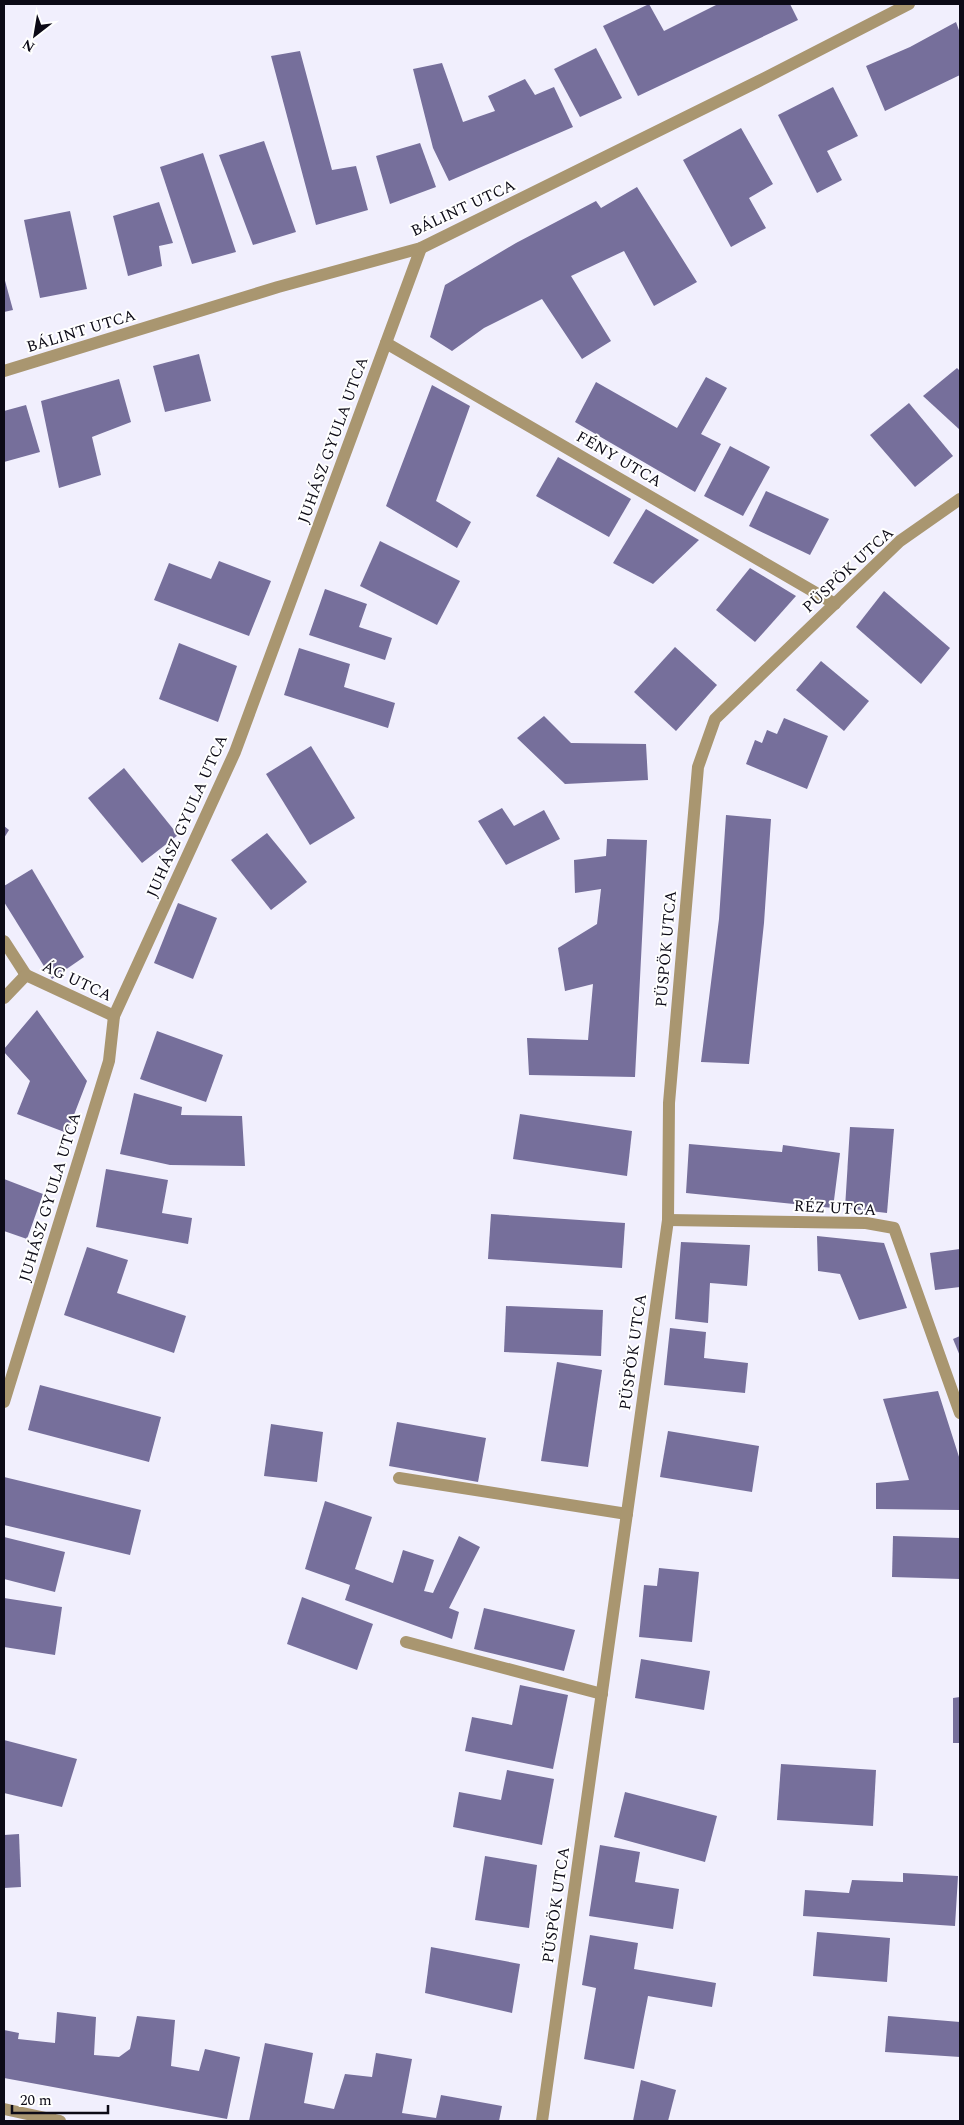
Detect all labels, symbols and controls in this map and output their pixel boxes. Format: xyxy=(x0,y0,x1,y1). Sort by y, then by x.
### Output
north arrow xyxy=(10,10,60,60)
text: N xyxy=(18,34,39,58)
street label: BÁLINT UTCA xyxy=(407,173,519,243)
street label: BÁLINT UTCA xyxy=(23,303,139,359)
street label: JUHÁSZ GYULA UTCA xyxy=(292,353,374,527)
street label: FÉNY UTCA xyxy=(572,425,666,493)
street label: PÜSPÖK UTCA xyxy=(797,521,899,619)
street label: JUHÁSZ GYULA UTCA xyxy=(140,731,234,901)
street label: PÜSPÖK UTCA xyxy=(649,890,683,1008)
street label: ÁG UTCA xyxy=(38,954,116,1008)
street label: JUHÁSZ GYULA UTCA xyxy=(13,1109,87,1285)
street label: RÉZ UTCA xyxy=(793,1194,877,1222)
street label: PÜSPÖK UTCA xyxy=(613,1292,653,1412)
street label: PÜSPÖK UTCA xyxy=(536,1845,576,1965)
scale bar xyxy=(12,2082,109,2114)
text: 20 m xyxy=(20,2089,52,2112)

